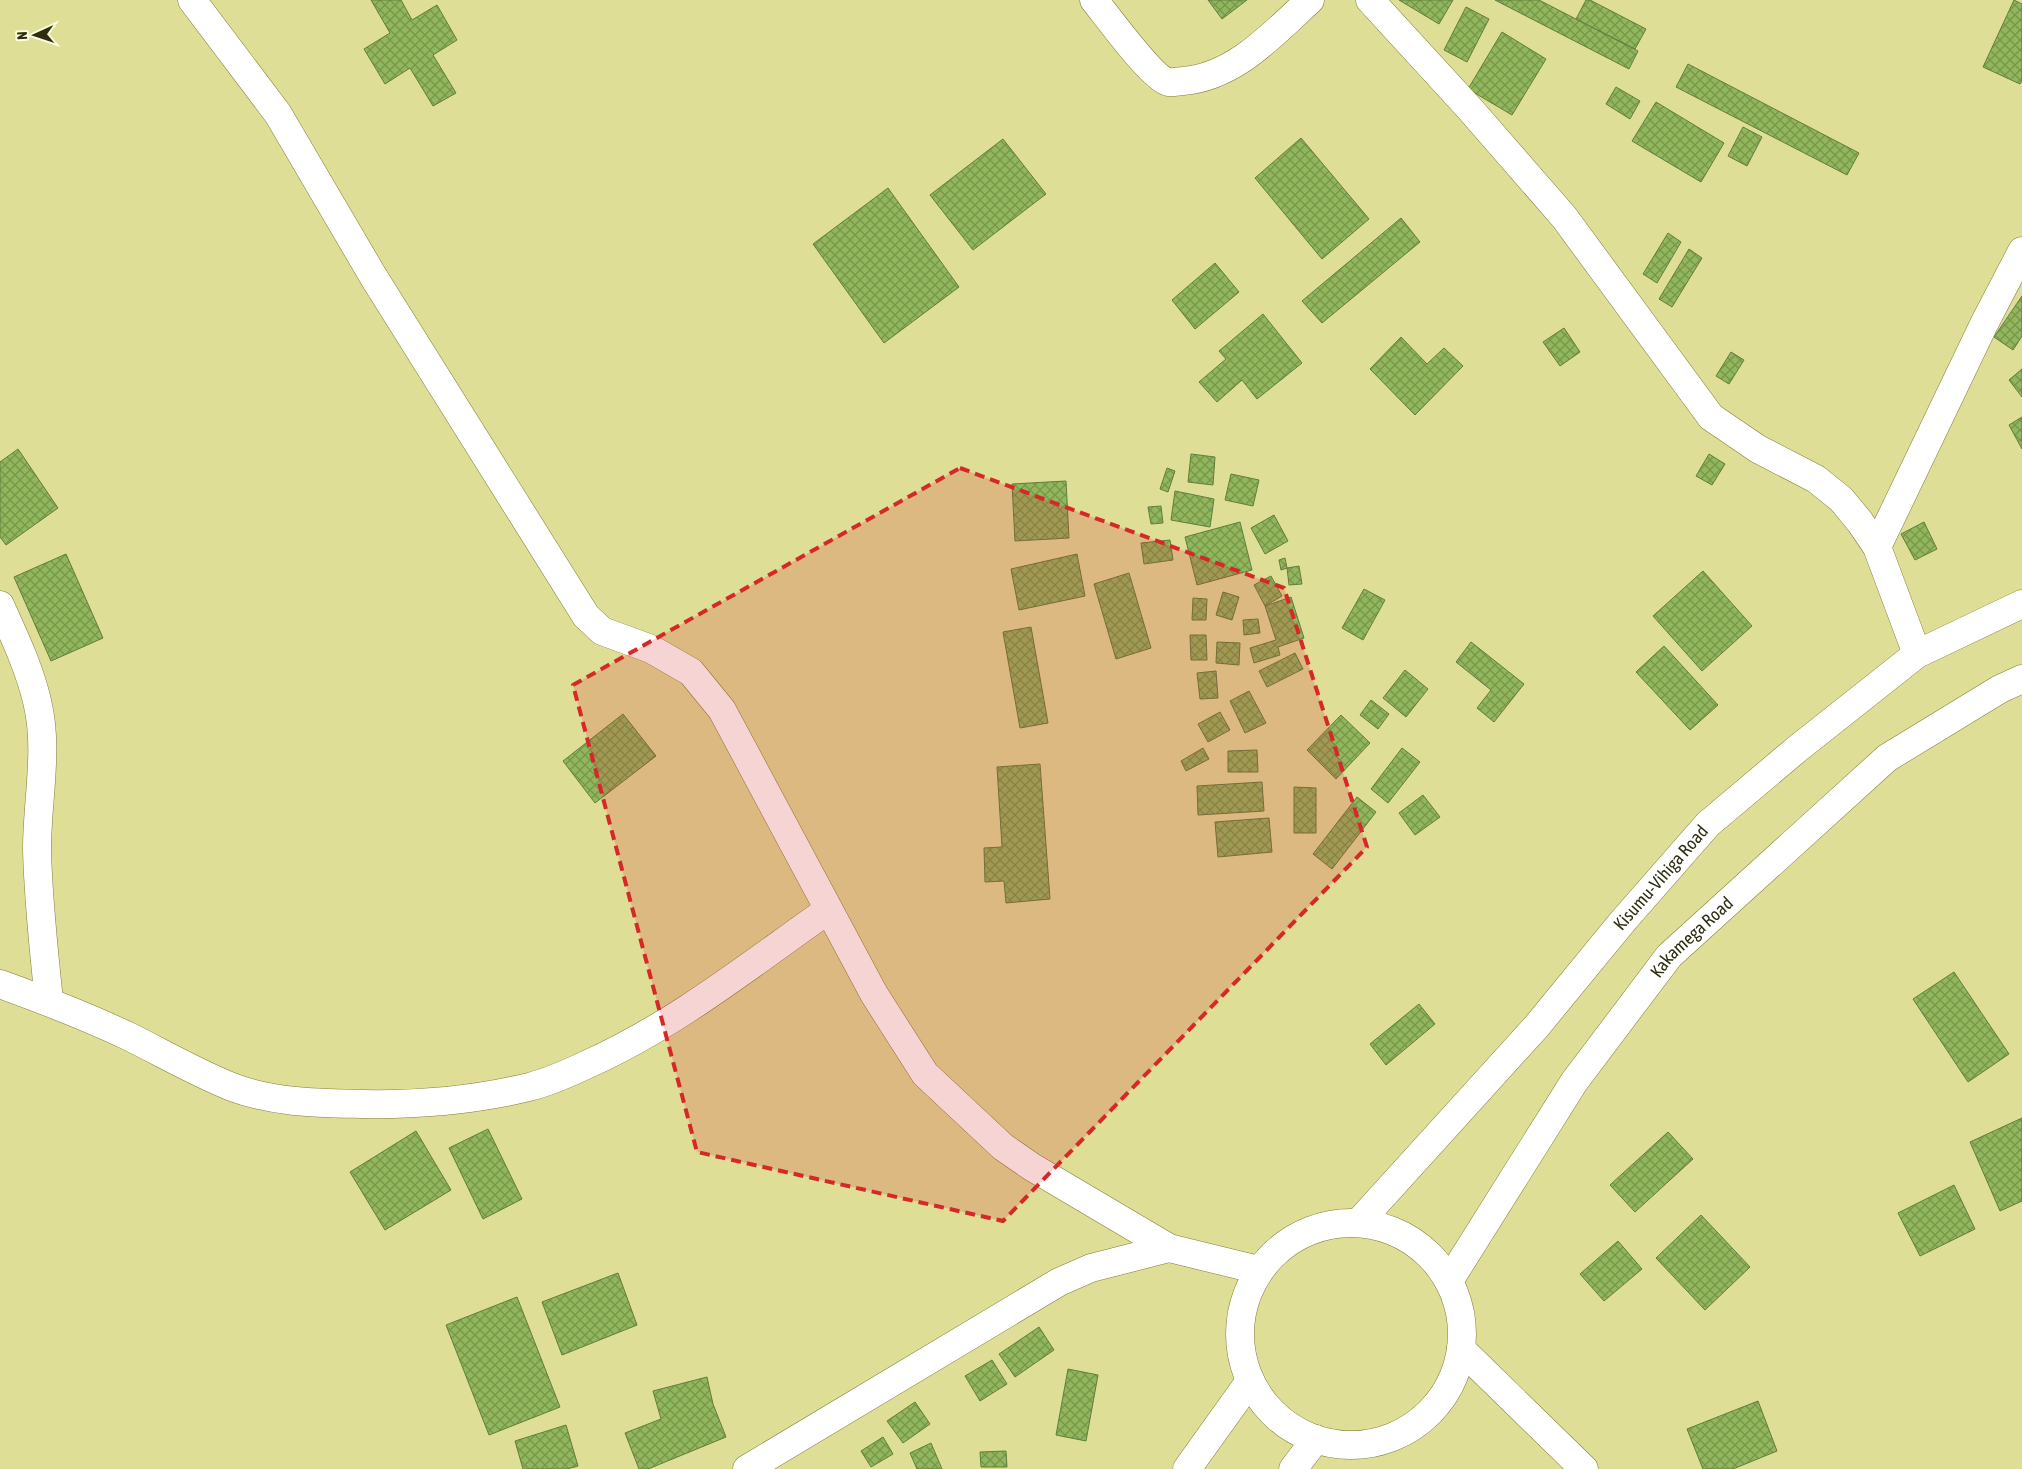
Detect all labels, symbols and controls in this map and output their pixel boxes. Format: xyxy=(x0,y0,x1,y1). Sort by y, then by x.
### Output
north arrow xyxy=(10,10,60,60)
text: N xyxy=(14,31,30,40)
street label: Kisumu-Vihiga Road xyxy=(1609,821,1712,934)
street label: Kakamega Road xyxy=(1646,892,1737,981)

